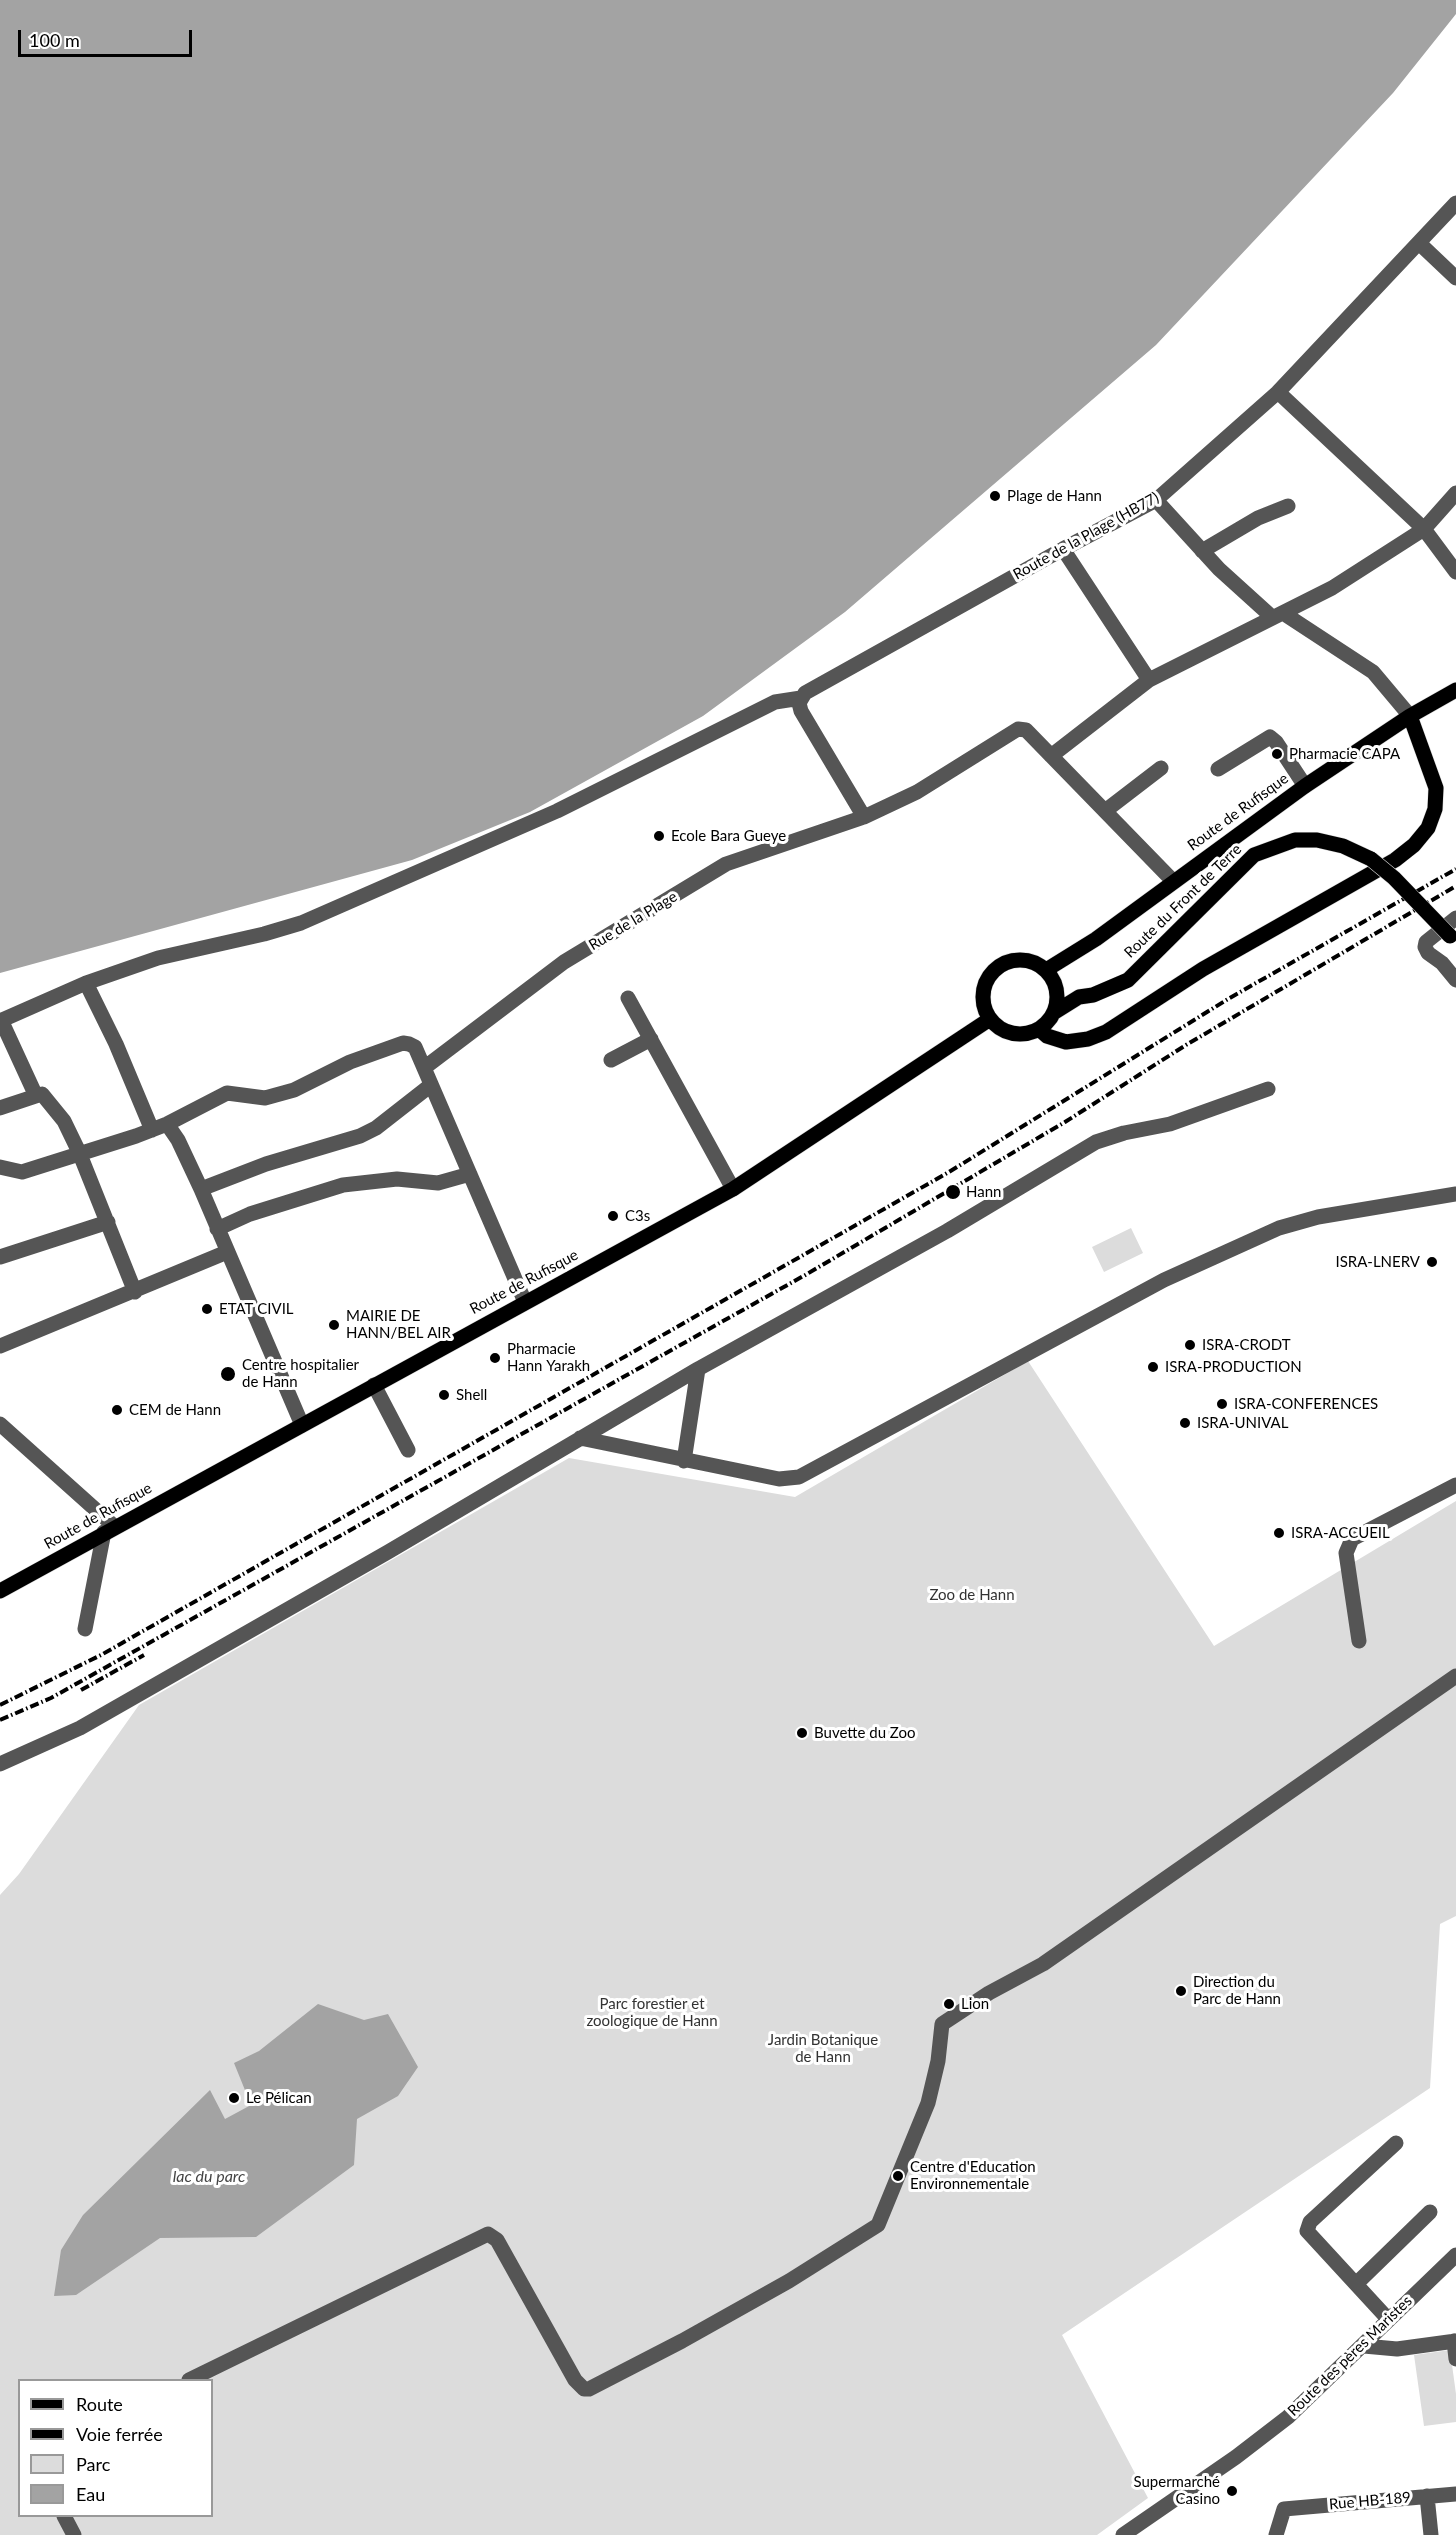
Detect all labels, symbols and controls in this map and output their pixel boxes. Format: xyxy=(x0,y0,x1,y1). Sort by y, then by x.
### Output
scale bar xyxy=(21,18,195,56)
text: 100 m xyxy=(29,29,80,51)
place label: Plage de Hann xyxy=(1007,487,1102,505)
street label: Route de la Plage (HB77) xyxy=(1010,488,1162,584)
marker: Plage de Hann xyxy=(988,489,1002,503)
place label: Pharmacie CAPA xyxy=(1289,745,1400,763)
marker: Pharmacie CAPA xyxy=(1270,747,1284,761)
street label: Route de Rufisque xyxy=(1184,769,1292,855)
place label: Ecole Bara Gueye xyxy=(671,827,786,845)
marker: Ecole Bara Gueye xyxy=(652,829,666,843)
street label: Route du Front de Terre xyxy=(1121,840,1245,962)
street label: Rue de la Plage xyxy=(586,888,680,954)
marker: Hann xyxy=(944,1183,962,1201)
place label: Hann xyxy=(966,1183,1001,1201)
place label: C3s xyxy=(625,1207,650,1225)
marker: C3s xyxy=(606,1209,620,1223)
street label: Route de Rufisque xyxy=(467,1246,581,1318)
place label: ISRA-LNERV xyxy=(1335,1253,1420,1271)
marker: ISRA-LNERV xyxy=(1425,1255,1439,1269)
place label: ETAT CIVIL xyxy=(219,1300,294,1318)
marker: ETAT CIVIL xyxy=(200,1302,214,1316)
place label: MAIRIE DE HANN/BEL AIR xyxy=(346,1307,451,1342)
marker: MAIRIE DE HANN/BEL AIR xyxy=(327,1318,341,1332)
place label: ISRA-CRODT xyxy=(1202,1336,1291,1354)
marker: ISRA-CRODT xyxy=(1183,1338,1197,1352)
place label: Pharmacie Hann Yarakh xyxy=(507,1340,590,1375)
marker: Pharmacie Hann Yarakh xyxy=(488,1351,502,1365)
place label: Centre hospitalier de Hann xyxy=(242,1356,359,1391)
place label: ISRA-PRODUCTION xyxy=(1165,1358,1302,1376)
marker: ISRA-PRODUCTION xyxy=(1146,1360,1160,1374)
marker: Centre hospitalier de Hann xyxy=(219,1365,237,1383)
place label: Shell xyxy=(456,1386,487,1404)
marker: Shell xyxy=(437,1388,451,1402)
place label: ISRA-CONFERENCES xyxy=(1234,1395,1378,1413)
marker: ISRA-CONFERENCES xyxy=(1215,1397,1229,1411)
place label: CEM de Hann xyxy=(129,1401,221,1419)
marker: CEM de Hann xyxy=(110,1403,124,1417)
place label: ISRA-UNIVAL xyxy=(1197,1414,1288,1432)
marker: ISRA-UNIVAL xyxy=(1178,1416,1192,1430)
street label: Route de Rufisque xyxy=(41,1479,155,1553)
place label: ISRA-ACCUEIL xyxy=(1291,1524,1390,1542)
marker: ISRA-ACCUEIL xyxy=(1272,1526,1286,1540)
park label: Zoo de Hann xyxy=(929,1586,1015,1604)
place label: Buvette du Zoo xyxy=(814,1724,916,1742)
marker: Buvette du Zoo xyxy=(795,1726,809,1740)
place label: Direction du Parc de Hann xyxy=(1193,1973,1281,2008)
marker: Direction du Parc de Hann xyxy=(1174,1984,1188,1998)
park label: Parc forestier et zoologique de Hann xyxy=(586,1995,718,2030)
place label: Lion xyxy=(961,1995,989,2013)
marker: Lion xyxy=(942,1997,956,2011)
park label: Jardin Botanique de Hann xyxy=(768,2031,878,2066)
place label: Le Pélican xyxy=(246,2089,312,2107)
marker: Le Pélican xyxy=(227,2091,241,2105)
place label: Centre d'Education Environnementale xyxy=(910,2158,1036,2193)
water label: lac du parc xyxy=(173,2167,245,2187)
marker: Centre d'Education Environnementale xyxy=(891,2169,905,2183)
street label: Route des pères Maristes xyxy=(1284,2292,1416,2420)
legend xyxy=(18,2379,213,2517)
text: Route xyxy=(76,2393,123,2415)
text: Voie ferrée xyxy=(76,2423,163,2445)
text: Parc xyxy=(76,2453,110,2475)
place label: Supermarché Casino xyxy=(1133,2473,1220,2508)
text: Eau xyxy=(76,2483,105,2505)
marker: Supermarché Casino xyxy=(1225,2484,1239,2498)
street label: Rue HB-189 xyxy=(1328,2488,1412,2514)

